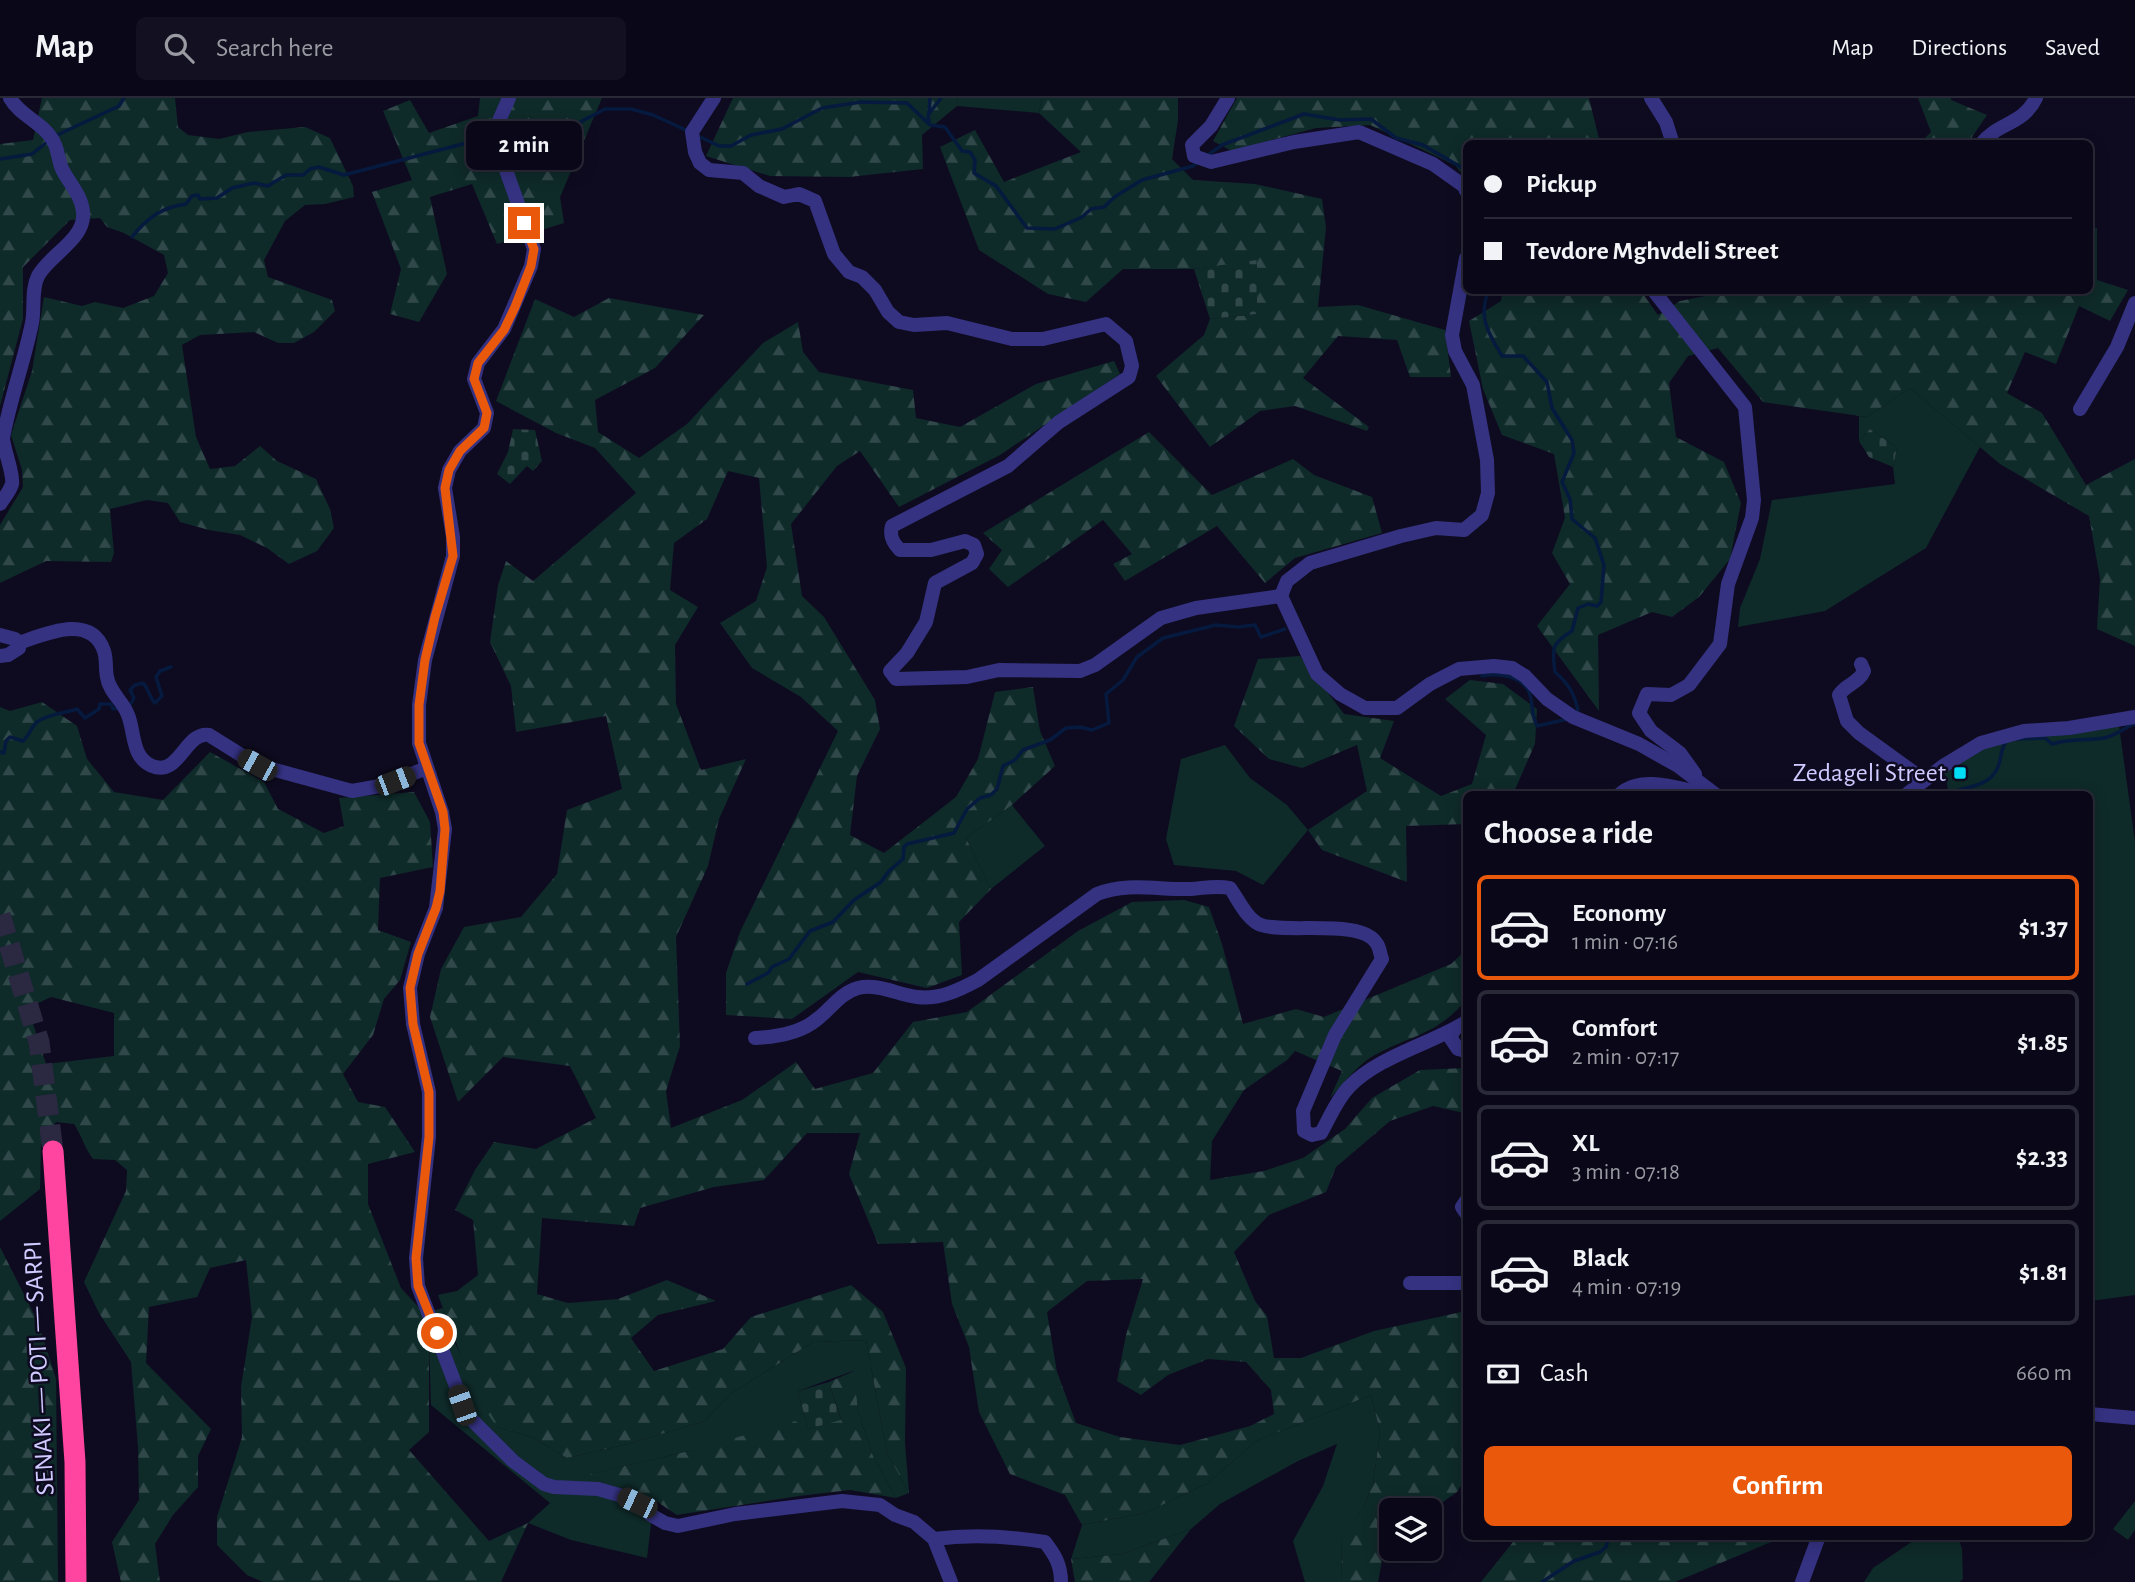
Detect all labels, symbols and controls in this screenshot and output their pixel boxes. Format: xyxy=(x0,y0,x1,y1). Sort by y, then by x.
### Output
search box xyxy=(136,17,626,80)
icon: search xyxy=(160,29,198,67)
text: Map xyxy=(35,31,94,64)
text: Search here xyxy=(216,35,334,61)
text: Map xyxy=(1831,36,1873,60)
text: Directions xyxy=(1911,36,2007,60)
text: Saved xyxy=(2045,36,2100,60)
callout: 2 min xyxy=(466,122,582,170)
text: 2 min xyxy=(498,134,550,157)
text: Pickup xyxy=(1526,171,1597,197)
route end xyxy=(508,207,540,239)
text: Tevdore Mghvdeli Street xyxy=(1526,238,1778,264)
car xyxy=(234,746,281,784)
place label: Zedageli Street xyxy=(1793,760,1946,786)
car xyxy=(372,764,419,798)
marker: Zedageli Street xyxy=(1952,765,1968,781)
text: Choose a ride xyxy=(1484,817,1653,849)
icon: car xyxy=(1488,896,1551,959)
text: Economy xyxy=(1572,900,1666,926)
text: $1.37 xyxy=(2019,914,2068,940)
text: 1 min · 07:16 xyxy=(1572,931,1678,954)
icon: car xyxy=(1488,1011,1551,1074)
text: Comfort xyxy=(1572,1015,1657,1041)
text: $1.85 xyxy=(2017,1029,2068,1055)
text: 2 min · 07:17 xyxy=(1572,1046,1679,1069)
icon: car xyxy=(1488,1126,1551,1189)
text: XL xyxy=(1572,1130,1599,1156)
text: $2.33 xyxy=(2016,1144,2068,1170)
text: 3 min · 07:18 xyxy=(1572,1161,1680,1184)
street label: SENAKI — POTI — SARPI xyxy=(19,1240,59,1496)
icon: car xyxy=(1488,1241,1551,1304)
text: Black xyxy=(1572,1245,1629,1271)
text: $1.81 xyxy=(2019,1259,2068,1285)
text: 4 min · 07:19 xyxy=(1572,1276,1681,1299)
route start xyxy=(421,1317,453,1349)
icon: cash xyxy=(1484,1355,1522,1393)
text: Cash xyxy=(1540,1360,1589,1386)
text: 660 m xyxy=(2016,1362,2072,1385)
car xyxy=(446,1382,479,1428)
button: Confirm xyxy=(1484,1446,2072,1526)
car xyxy=(614,1485,661,1521)
map controls xyxy=(1379,1498,1442,1561)
button: layers xyxy=(1379,1498,1442,1561)

